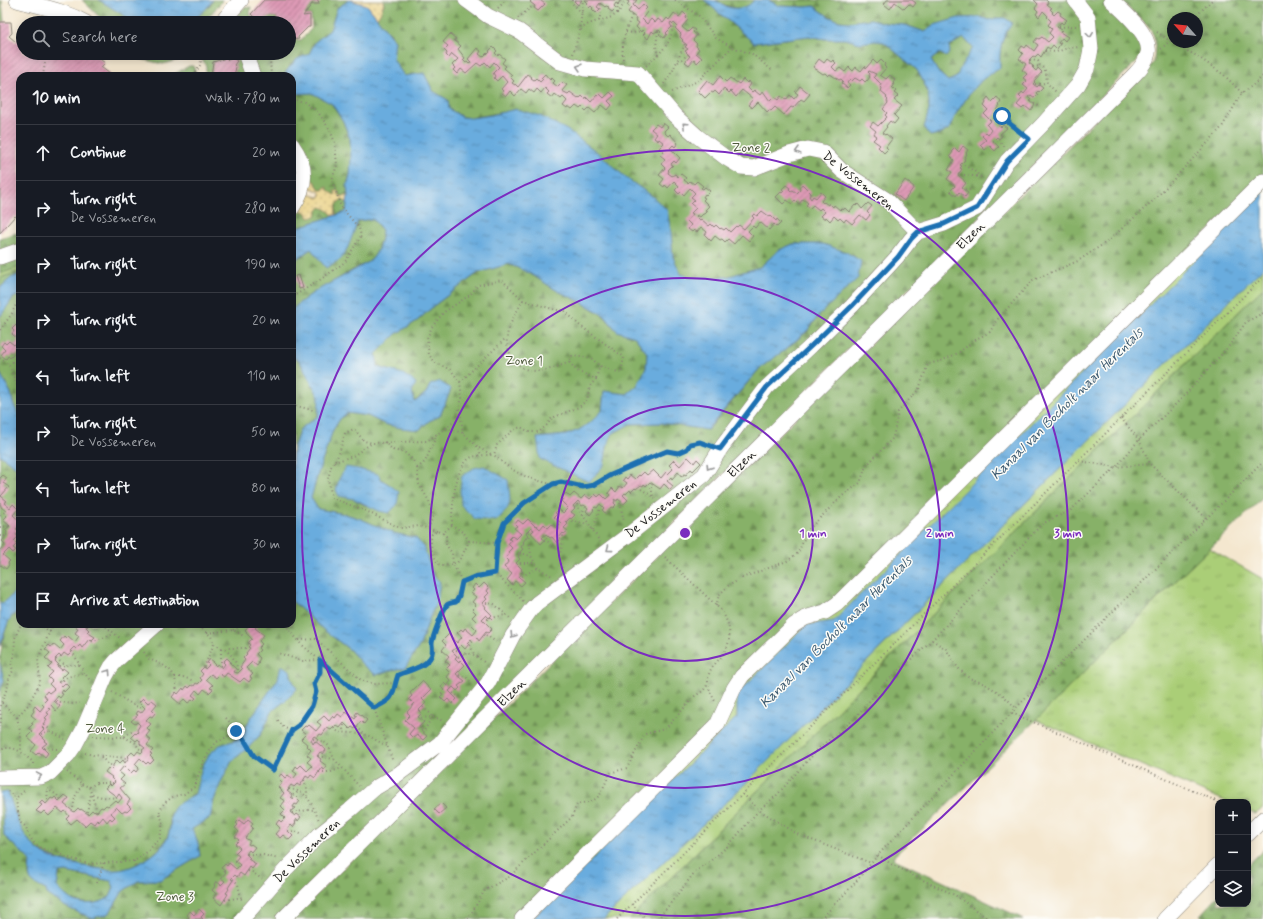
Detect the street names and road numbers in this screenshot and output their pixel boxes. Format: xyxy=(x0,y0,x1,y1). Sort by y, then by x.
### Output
street label: De Vossemeren xyxy=(819,148,897,214)
street label: Elzen xyxy=(953,218,989,254)
street label: Elzen xyxy=(724,446,760,482)
street label: De Vossemeren xyxy=(622,476,700,542)
street label: Elzen xyxy=(494,675,530,711)
street label: De Vossemeren xyxy=(270,815,344,887)

